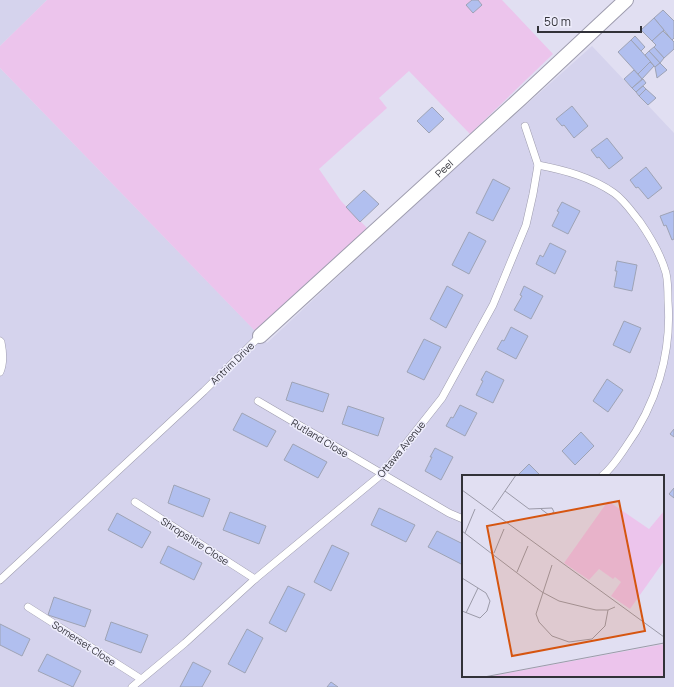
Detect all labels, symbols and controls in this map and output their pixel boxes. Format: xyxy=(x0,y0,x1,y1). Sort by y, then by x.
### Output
scale bar xyxy=(538,8,641,34)
text: 50 m xyxy=(544,13,571,30)
street label: Peel xyxy=(432,156,456,180)
street label: Antrim Drive xyxy=(207,338,257,388)
street label: Rutland Close xyxy=(289,415,351,461)
street label: Ottawa Avenue xyxy=(374,418,428,480)
inset map xyxy=(462,475,664,677)
street label: Shropshire Close xyxy=(158,514,232,568)
street label: Somerset Close xyxy=(49,617,119,669)

